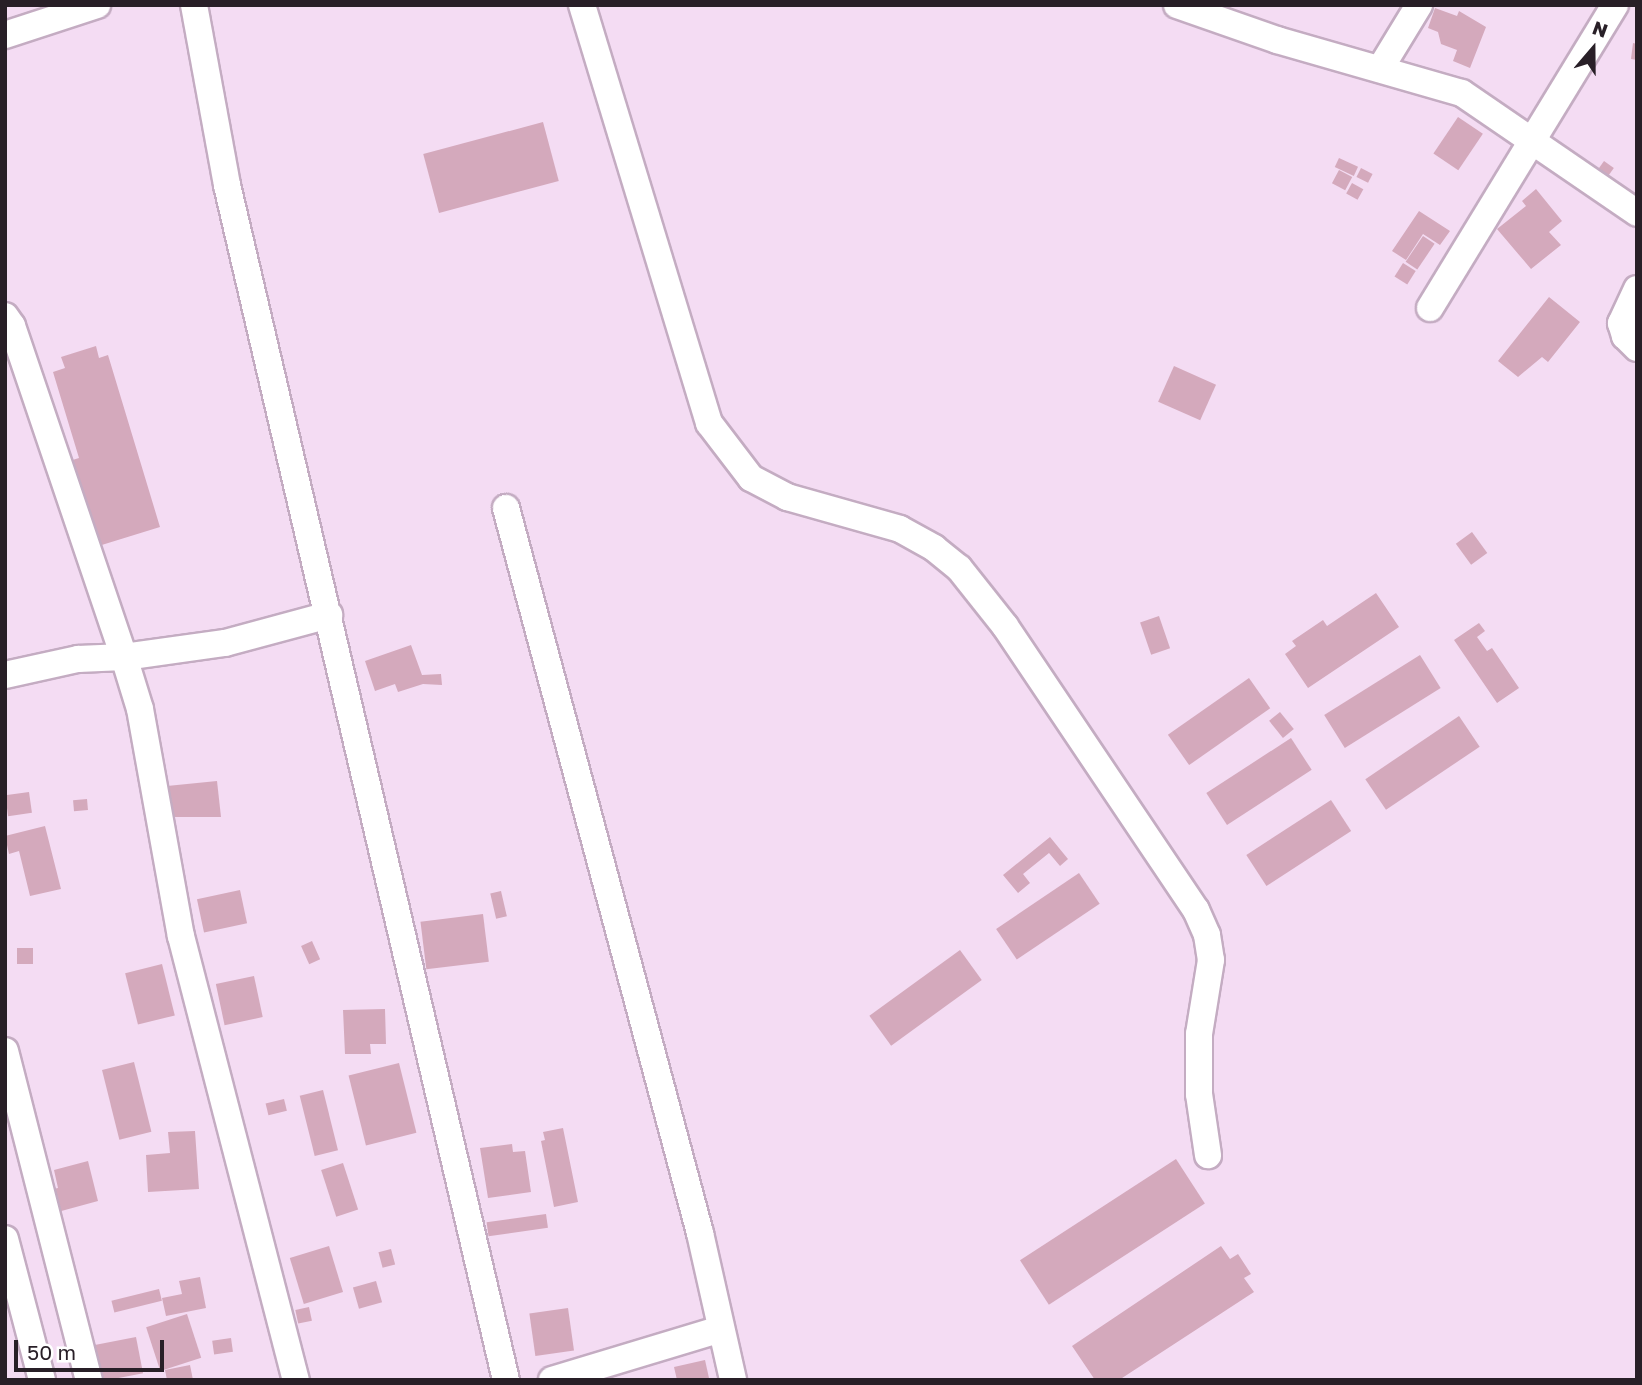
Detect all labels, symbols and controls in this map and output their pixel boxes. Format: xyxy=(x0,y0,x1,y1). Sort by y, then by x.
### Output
north arrow xyxy=(1558,14,1628,84)
text: N xyxy=(1590,16,1611,42)
scale bar xyxy=(18,1326,168,1370)
text: 50 m xyxy=(27,1339,76,1365)

